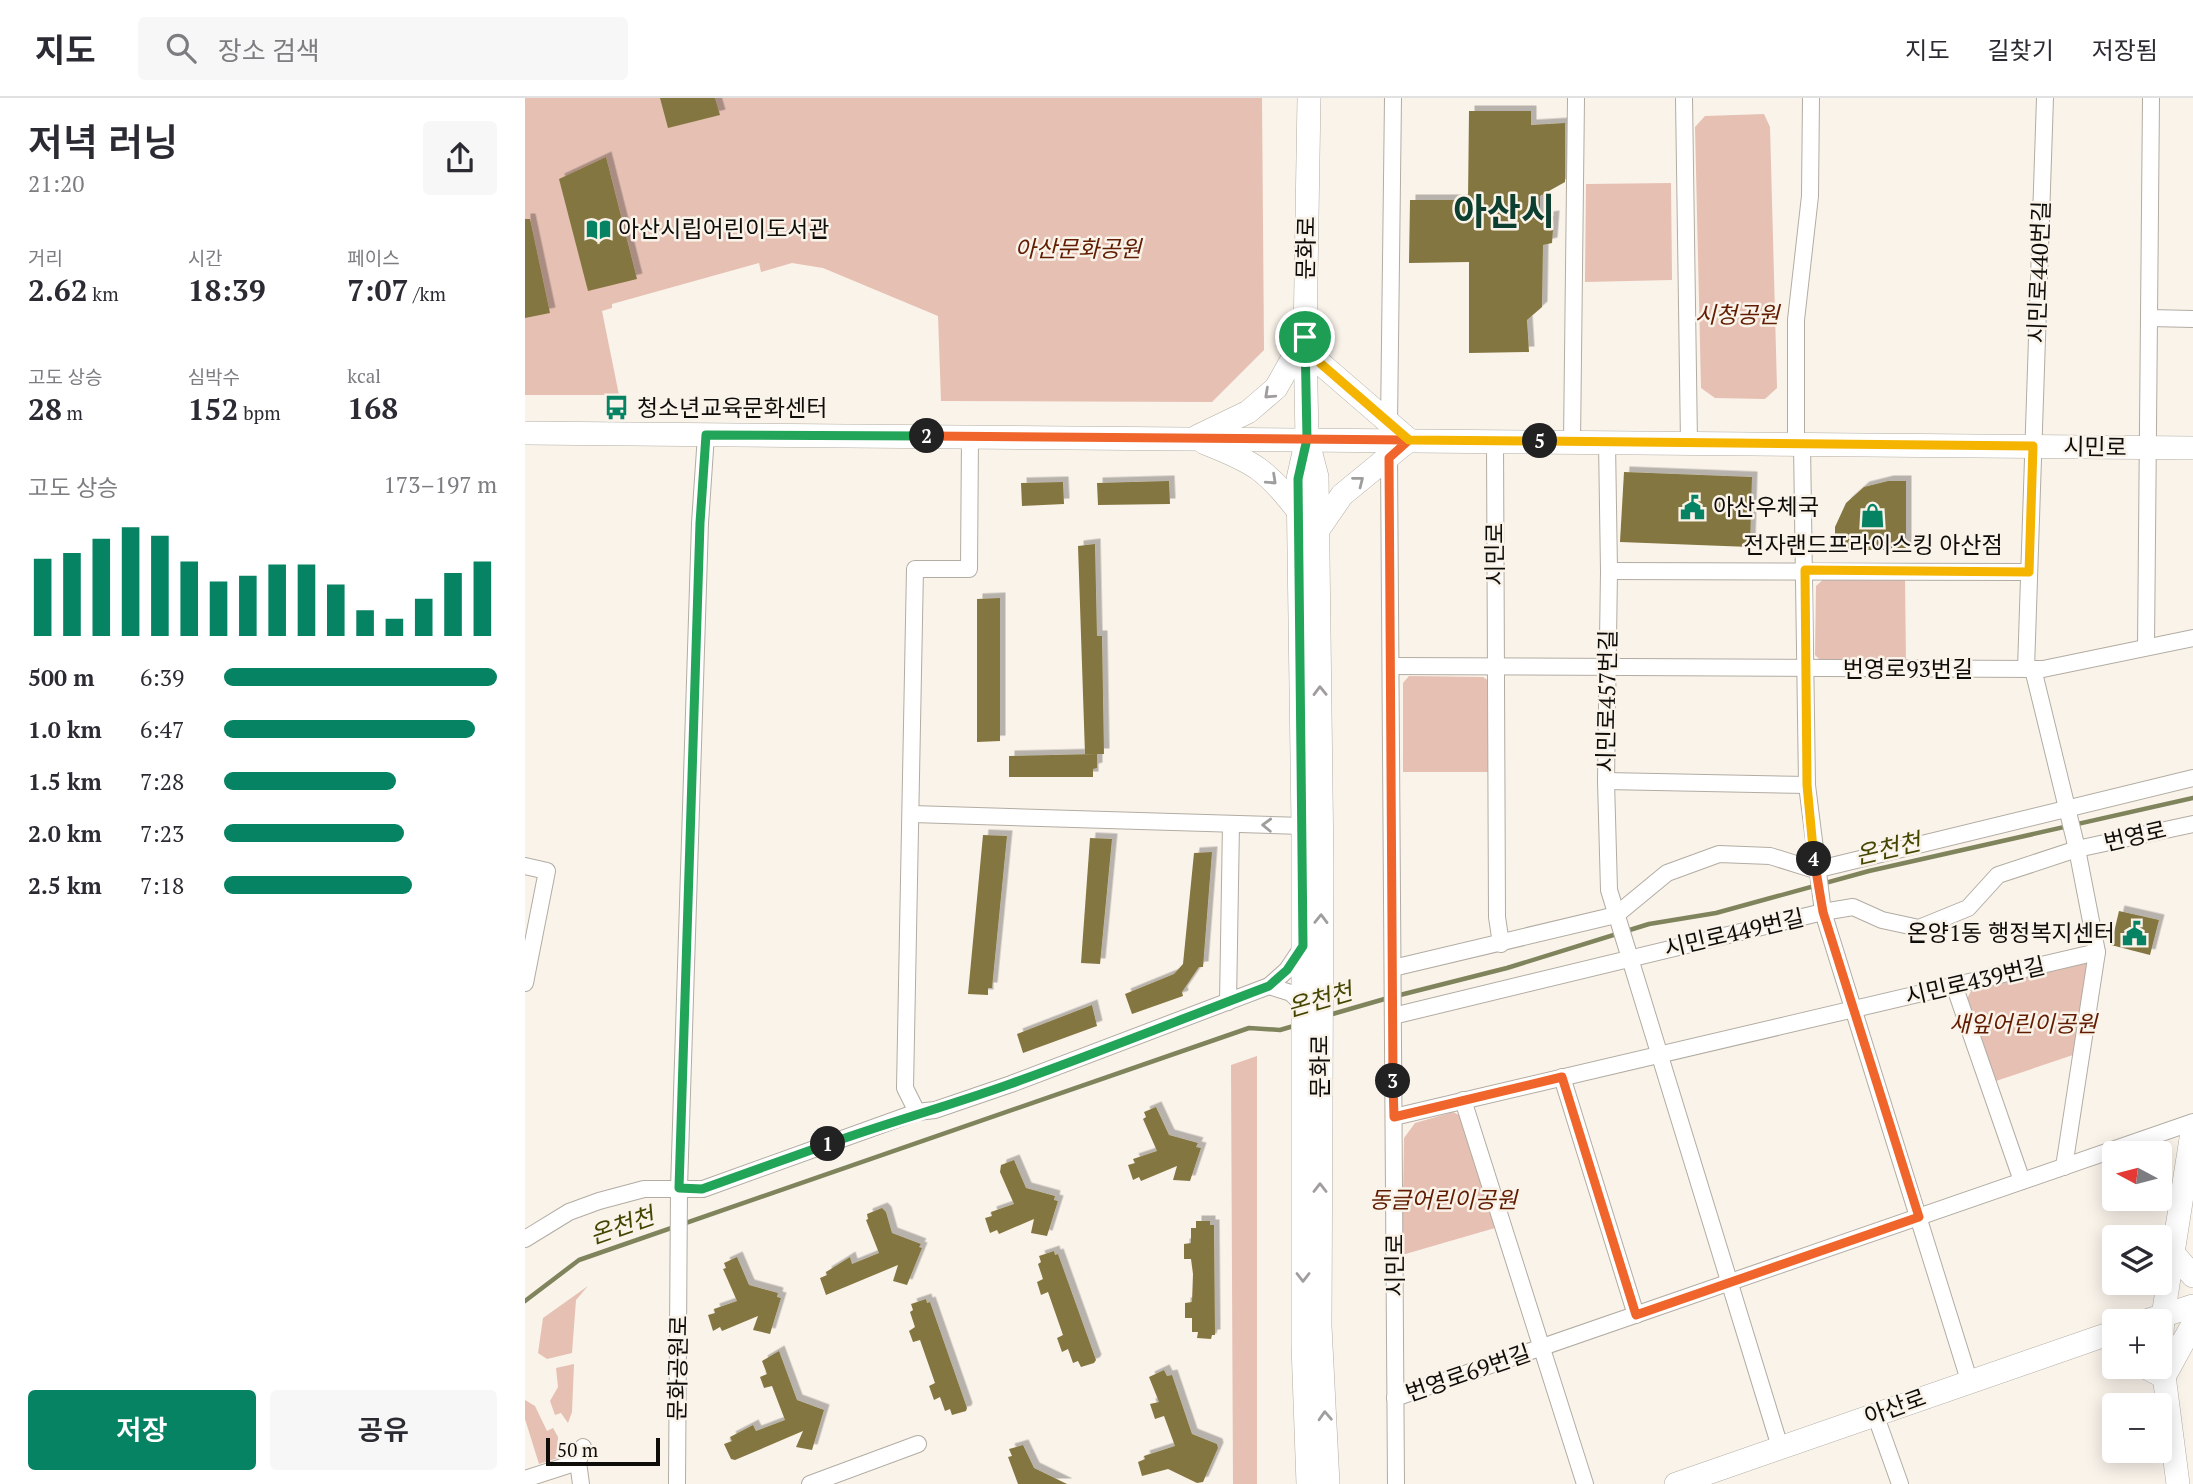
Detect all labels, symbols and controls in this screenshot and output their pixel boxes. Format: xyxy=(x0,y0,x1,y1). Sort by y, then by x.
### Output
search box xyxy=(138,17,628,80)
text: 지도 xyxy=(35,28,96,71)
icon: search xyxy=(162,29,200,67)
text: 장소 검색 xyxy=(218,33,320,67)
text: 지도 xyxy=(1905,34,1950,66)
text: 길찾기 xyxy=(1988,34,2054,66)
text: 저장됨 xyxy=(2092,34,2158,66)
text: 저녁 러닝 xyxy=(28,117,178,167)
button: share xyxy=(423,121,497,195)
text: 21:20 xyxy=(28,168,85,199)
district label: 아산시 xyxy=(1453,187,1555,236)
street label: 시민로440번길 xyxy=(2021,200,2056,344)
place label: 아산시립어린이도서관 xyxy=(618,213,830,244)
library icon: 아산시립어린이도서관 xyxy=(584,215,612,243)
street label: 문화로 xyxy=(1289,216,1322,280)
park label: 아산문화공원 xyxy=(1015,233,1143,264)
text: 거리 xyxy=(28,245,63,270)
text: 시간 xyxy=(188,245,223,270)
text: 페이스 xyxy=(347,245,400,270)
text: 2.62 xyxy=(28,270,88,310)
text: 18:39 xyxy=(188,270,266,310)
text: 7:07 xyxy=(347,270,408,310)
text: km xyxy=(88,281,119,306)
text: /km xyxy=(408,281,446,306)
park label: 시청공원 xyxy=(1695,299,1781,330)
pin xyxy=(1275,307,1335,367)
icon: arrive xyxy=(1286,318,1324,356)
text: kcal xyxy=(347,363,381,388)
text: 고도 상승 xyxy=(28,364,103,389)
text: 심박수 xyxy=(188,364,240,389)
one-way arrow xyxy=(1264,386,1277,398)
text: 168 xyxy=(347,388,398,428)
text: 28 xyxy=(28,389,62,429)
text: 152 xyxy=(188,389,239,429)
place label: 청소년교육문화센터 xyxy=(637,392,827,423)
bus stop icon: 청소년교육문화센터 xyxy=(603,394,631,422)
text: m xyxy=(62,400,83,425)
text: bpm xyxy=(239,400,281,425)
pin: 2 xyxy=(909,418,945,454)
text: 2 xyxy=(921,423,932,448)
pin: 5 xyxy=(1523,424,1557,458)
text: 5 xyxy=(1534,428,1545,453)
street label: 시민로 xyxy=(2063,430,2127,463)
text: 173–197 m xyxy=(384,469,497,500)
text: 고도 상승 xyxy=(28,472,118,503)
one-way arrow xyxy=(1264,472,1277,484)
one-way arrow xyxy=(1352,477,1364,490)
place label: 아산우체국 xyxy=(1713,491,1819,522)
public building icon: 아산우체국 xyxy=(1679,493,1707,521)
shop icon: 전자랜드프라이스킹 아산점 xyxy=(1859,501,1887,529)
street label: 시민로 xyxy=(1479,522,1510,586)
place label: 전자랜드프라이스킹 아산점 xyxy=(1743,529,2003,560)
street label: 시민로457번길 xyxy=(1590,629,1623,773)
street label: 번영로93번길 xyxy=(1843,653,1973,684)
text: 500 m xyxy=(28,662,94,693)
text: 6:39 xyxy=(140,662,184,693)
one-way arrow xyxy=(1312,685,1328,696)
text: 1.0 km xyxy=(28,714,102,745)
text: 6:47 xyxy=(140,714,184,745)
text: 1.5 km xyxy=(28,766,102,797)
text: 7:28 xyxy=(140,766,184,797)
street label: 번영로 xyxy=(2100,813,2169,858)
one-way arrow xyxy=(1261,817,1271,833)
text: 2.0 km xyxy=(28,818,102,849)
text: 7:23 xyxy=(140,818,184,849)
water label: 온천천 xyxy=(1852,824,1926,871)
pin: 4 xyxy=(1797,842,1831,876)
text: 4 xyxy=(1808,846,1819,871)
text: 2.5 km xyxy=(28,870,102,901)
text: 7:18 xyxy=(140,870,184,901)
street label: 시민로449번길 xyxy=(1661,901,1807,964)
one-way arrow xyxy=(1313,913,1329,923)
place label: 온양1동 행정복지센터 xyxy=(1907,917,2115,948)
public building icon: 온양1동 행정복지센터 xyxy=(2121,919,2149,947)
street label: 시민로439번길 xyxy=(1902,949,2048,1012)
water label: 온천천 xyxy=(1283,974,1359,1024)
park label: 새잎어린이공원 xyxy=(1949,1008,2099,1039)
street label: 문화로 xyxy=(1304,1034,1335,1098)
pin: 3 xyxy=(1375,1063,1411,1098)
text: 3 xyxy=(1387,1068,1398,1093)
pin: 1 xyxy=(811,1126,845,1162)
text: 1 xyxy=(822,1131,833,1156)
north arrow xyxy=(2102,1141,2172,1211)
map controls xyxy=(2102,1141,2172,1463)
one-way arrow xyxy=(1312,1183,1328,1193)
park label: 동글어린이공원 xyxy=(1369,1184,1519,1215)
water label: 온천천 xyxy=(585,1198,661,1251)
button: layers xyxy=(2102,1225,2172,1295)
street label: 시민로 xyxy=(1379,1233,1410,1297)
one-way arrow xyxy=(1295,1272,1311,1283)
button: + xyxy=(2102,1309,2172,1379)
street label: 문화공원로 xyxy=(661,1315,694,1421)
street label: 번영로69번길 xyxy=(1401,1337,1534,1408)
street label: 아산로 xyxy=(1860,1381,1930,1432)
button: 저장 xyxy=(28,1390,256,1470)
button: 공유 xyxy=(270,1390,497,1470)
button: − xyxy=(2102,1393,2172,1463)
one-way arrow xyxy=(1317,1410,1332,1421)
scale bar xyxy=(546,1435,660,1467)
text: 50 m xyxy=(557,1437,598,1462)

